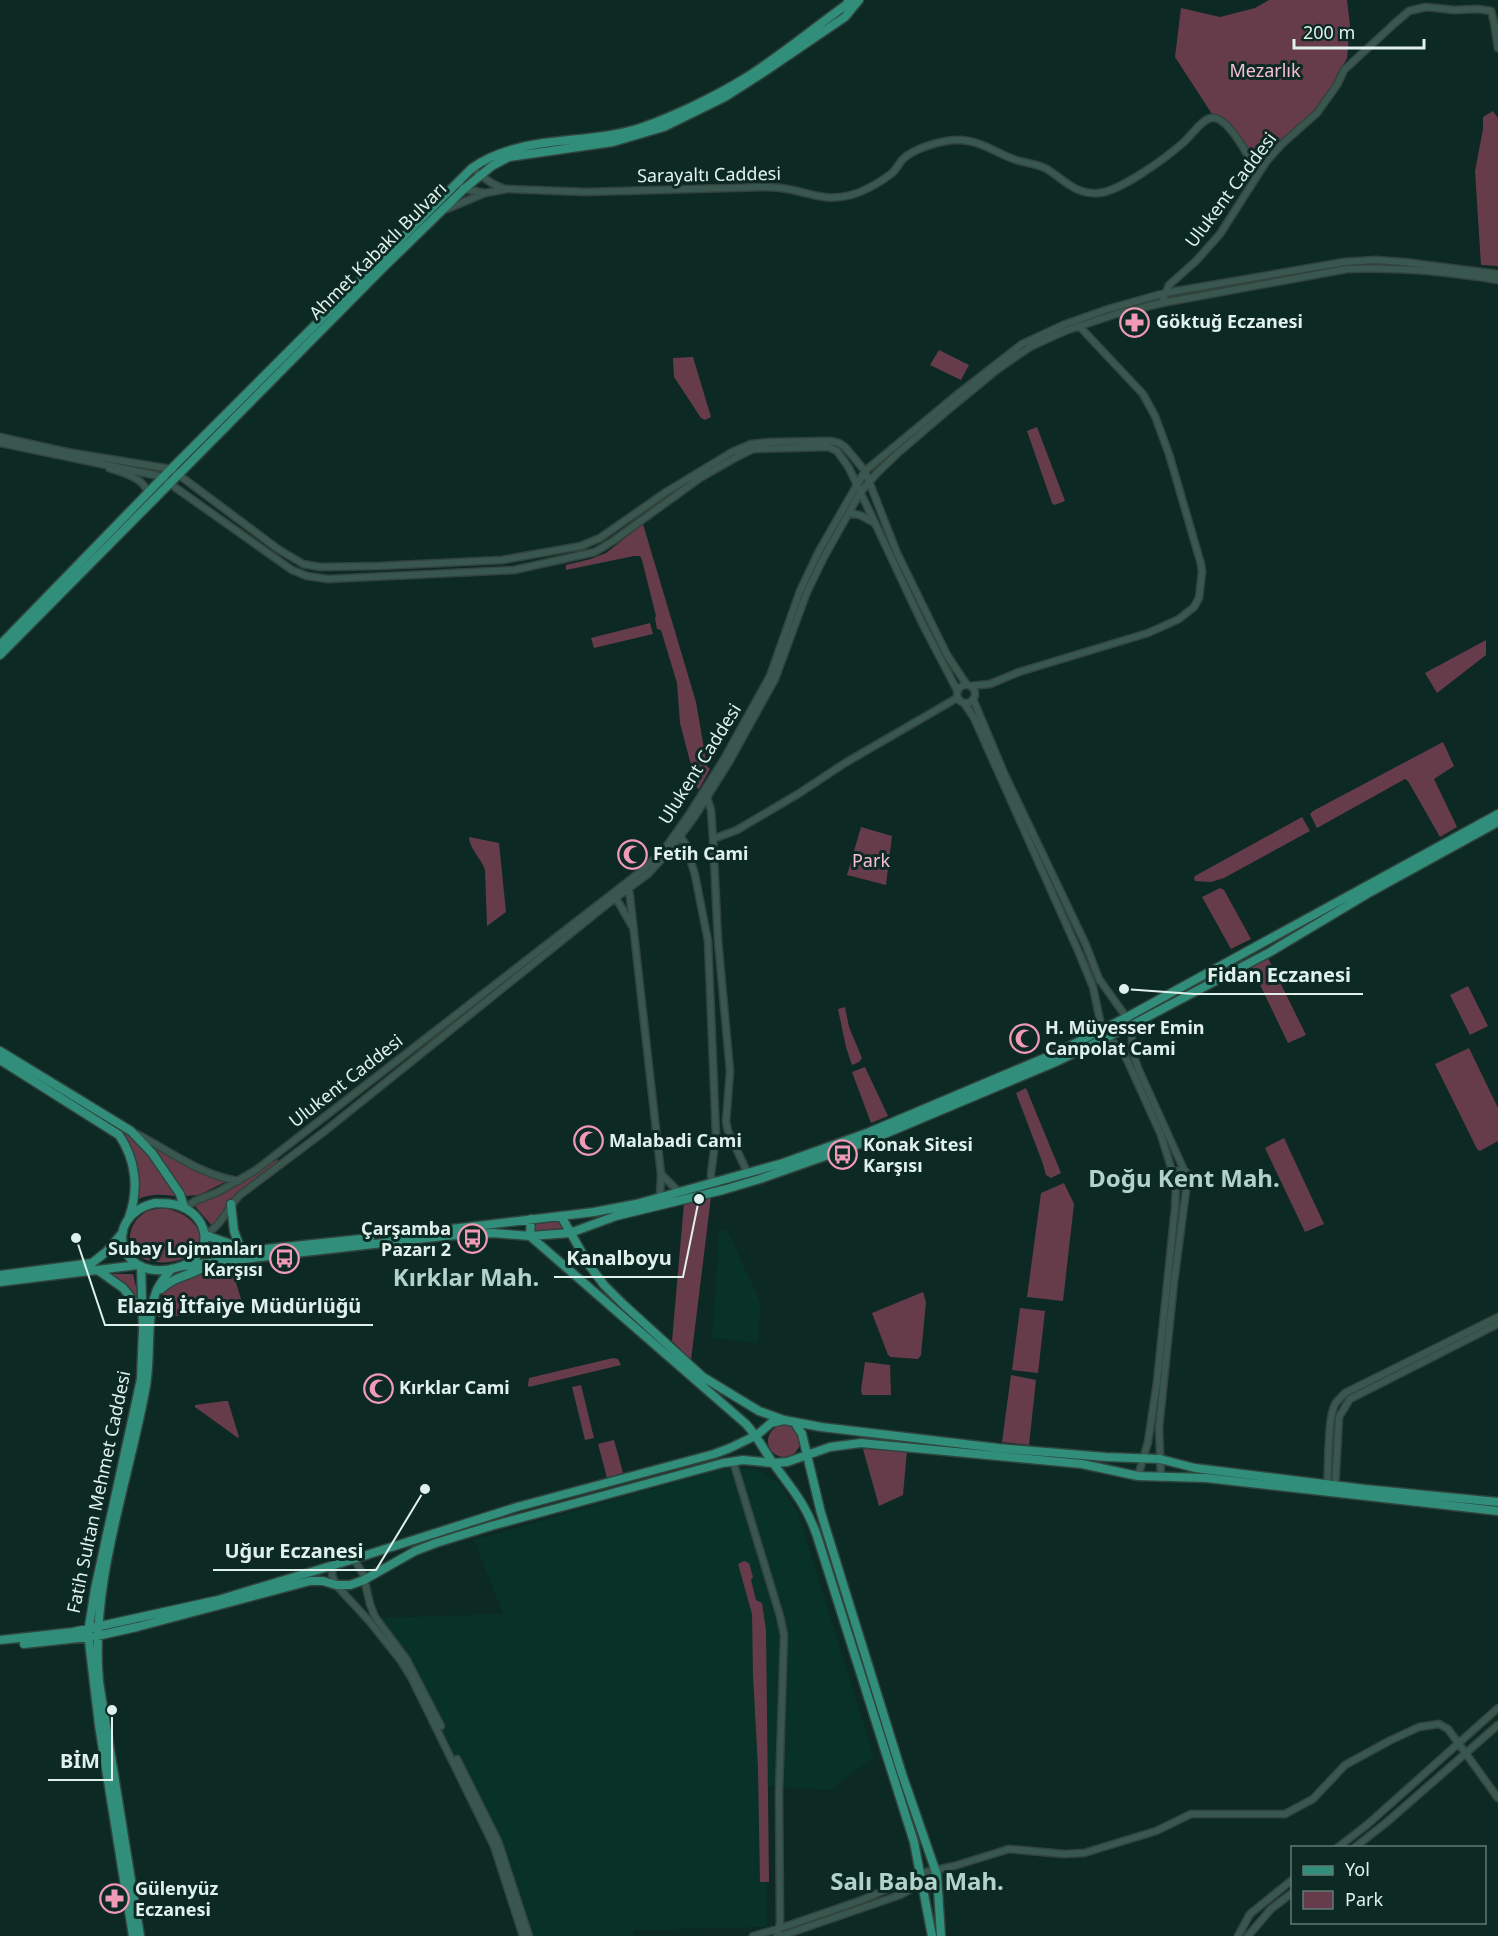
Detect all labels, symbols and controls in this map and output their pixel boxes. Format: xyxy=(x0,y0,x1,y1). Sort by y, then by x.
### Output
scale bar xyxy=(1294,12,1424,50)
text: 200 m xyxy=(1303,20,1355,44)
park label: Mezarlık xyxy=(1229,58,1301,82)
street label: Ulukent Caddesi xyxy=(1179,127,1281,252)
street label: Sarayaltı Caddesi xyxy=(637,161,781,187)
street label: Ahmet Kabaklı Bulvarı xyxy=(303,176,451,324)
pharmacy icon: Göktuğ Eczanesi xyxy=(1119,306,1151,338)
place label: Göktuğ Eczanesi xyxy=(1156,309,1303,333)
street label: Ulukent Caddesi xyxy=(652,699,746,828)
mosque icon: Fetih Cami xyxy=(616,838,648,870)
place label: Fetih Cami xyxy=(653,841,748,865)
park label: Park xyxy=(852,848,890,872)
callout: Fidan Eczanesi xyxy=(1194,956,1363,994)
text: Fidan Eczanesi xyxy=(1207,961,1351,988)
place label: H. Müyesser Emin Canpolat Cami xyxy=(1045,1015,1204,1060)
mosque icon: H. Müyesser Emin Canpolat Cami xyxy=(1008,1022,1040,1054)
street label: Ulukent Caddesi xyxy=(284,1028,407,1132)
mosque icon: Malabadi Cami xyxy=(572,1125,604,1157)
place label: Malabadi Cami xyxy=(609,1128,742,1152)
place label: Konak Sitesi Karşısı xyxy=(863,1132,973,1177)
bus stop icon: Konak Sitesi Karşısı xyxy=(826,1139,858,1171)
district label: Doğu Kent Mah. xyxy=(1088,1161,1280,1194)
place label: Çarşamba Pazarı 2 xyxy=(361,1216,451,1261)
bus stop icon: Çarşamba Pazarı 2 xyxy=(456,1223,488,1255)
place label: Subay Lojmanları Karşısı xyxy=(108,1236,263,1281)
callout: Kanalboyu xyxy=(554,1239,683,1277)
bus stop icon: Subay Lojmanları Karşısı xyxy=(268,1243,300,1275)
text: Kanalboyu xyxy=(566,1244,672,1271)
district label: Kırklar Mah. xyxy=(393,1260,539,1293)
callout: Elazığ İtfaiye Müdürlüğü xyxy=(105,1287,373,1325)
text: Elazığ İtfaiye Müdürlüğü xyxy=(117,1292,361,1319)
street label: Fatih Sultan Mehmet Caddesi xyxy=(61,1368,135,1615)
mosque icon: Kırklar Cami xyxy=(362,1372,394,1404)
place label: Kırklar Cami xyxy=(399,1375,510,1399)
callout: Uğur Eczanesi xyxy=(213,1532,376,1570)
text: Uğur Eczanesi xyxy=(224,1537,364,1564)
callout: BİM xyxy=(48,1742,112,1780)
text: BİM xyxy=(60,1747,100,1774)
legend xyxy=(1291,1846,1486,1924)
text: Yol xyxy=(1345,1857,1370,1881)
district label: Salı Baba Mah. xyxy=(830,1864,1004,1897)
place label: Gülenyüz Eczanesi xyxy=(135,1876,219,1921)
pharmacy icon: Gülenyüz Eczanesi xyxy=(98,1883,130,1915)
text: Park xyxy=(1345,1887,1383,1911)

